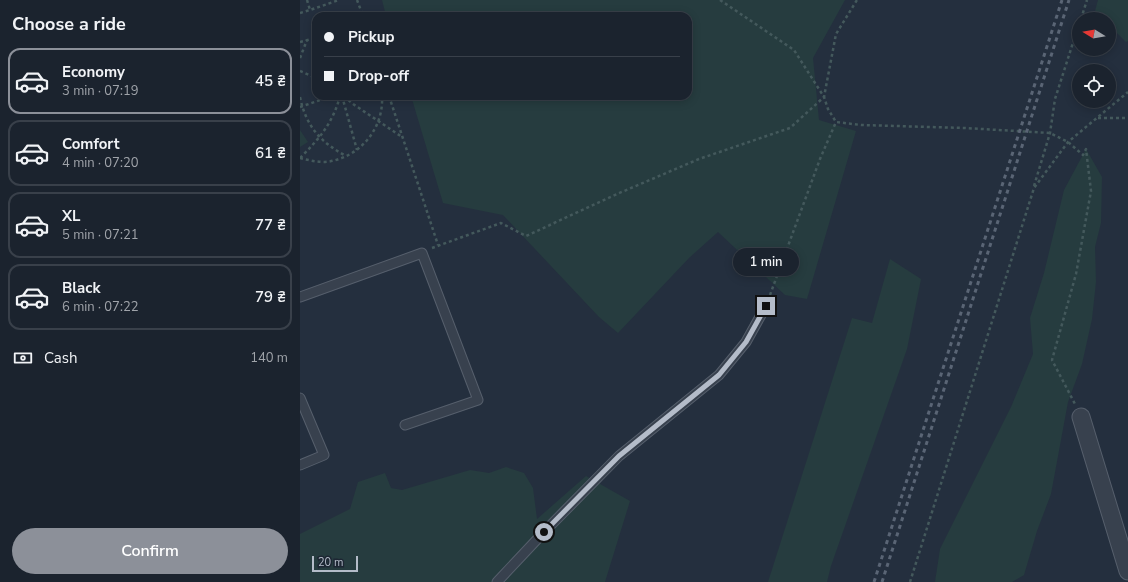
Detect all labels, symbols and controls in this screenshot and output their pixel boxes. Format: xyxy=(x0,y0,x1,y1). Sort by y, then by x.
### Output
text: Choose a ride xyxy=(12,12,126,36)
north arrow xyxy=(1072,12,1116,56)
map controls xyxy=(1072,12,1116,108)
text: Pickup xyxy=(348,27,394,47)
text: Economy xyxy=(62,62,125,82)
icon: car xyxy=(14,63,50,99)
button: locate xyxy=(1072,64,1116,108)
text: Drop-off xyxy=(348,66,409,86)
text: 45 ₴ xyxy=(255,71,286,91)
text: 3 min · 07:19 xyxy=(62,82,138,100)
text: Comfort xyxy=(62,134,119,154)
icon: car xyxy=(14,135,50,171)
text: 61 ₴ xyxy=(255,143,286,163)
text: 4 min · 07:20 xyxy=(62,154,138,172)
text: XL xyxy=(62,206,81,226)
icon: car xyxy=(14,207,50,243)
text: 77 ₴ xyxy=(255,215,286,235)
text: 5 min · 07:21 xyxy=(62,226,138,244)
callout: 1 min xyxy=(733,248,799,276)
text: 1 min xyxy=(749,253,783,271)
text: Black xyxy=(62,278,100,298)
icon: car xyxy=(14,279,50,315)
text: 79 ₴ xyxy=(255,287,286,307)
route end xyxy=(757,297,775,315)
text: 6 min · 07:22 xyxy=(62,298,138,316)
icon: cash xyxy=(12,347,34,369)
text: Cash xyxy=(44,348,78,368)
text: 140 m xyxy=(250,349,288,367)
route start xyxy=(535,523,553,541)
button: Confirm xyxy=(12,528,288,574)
scale bar xyxy=(312,554,358,573)
text: 20 m xyxy=(318,555,343,570)

